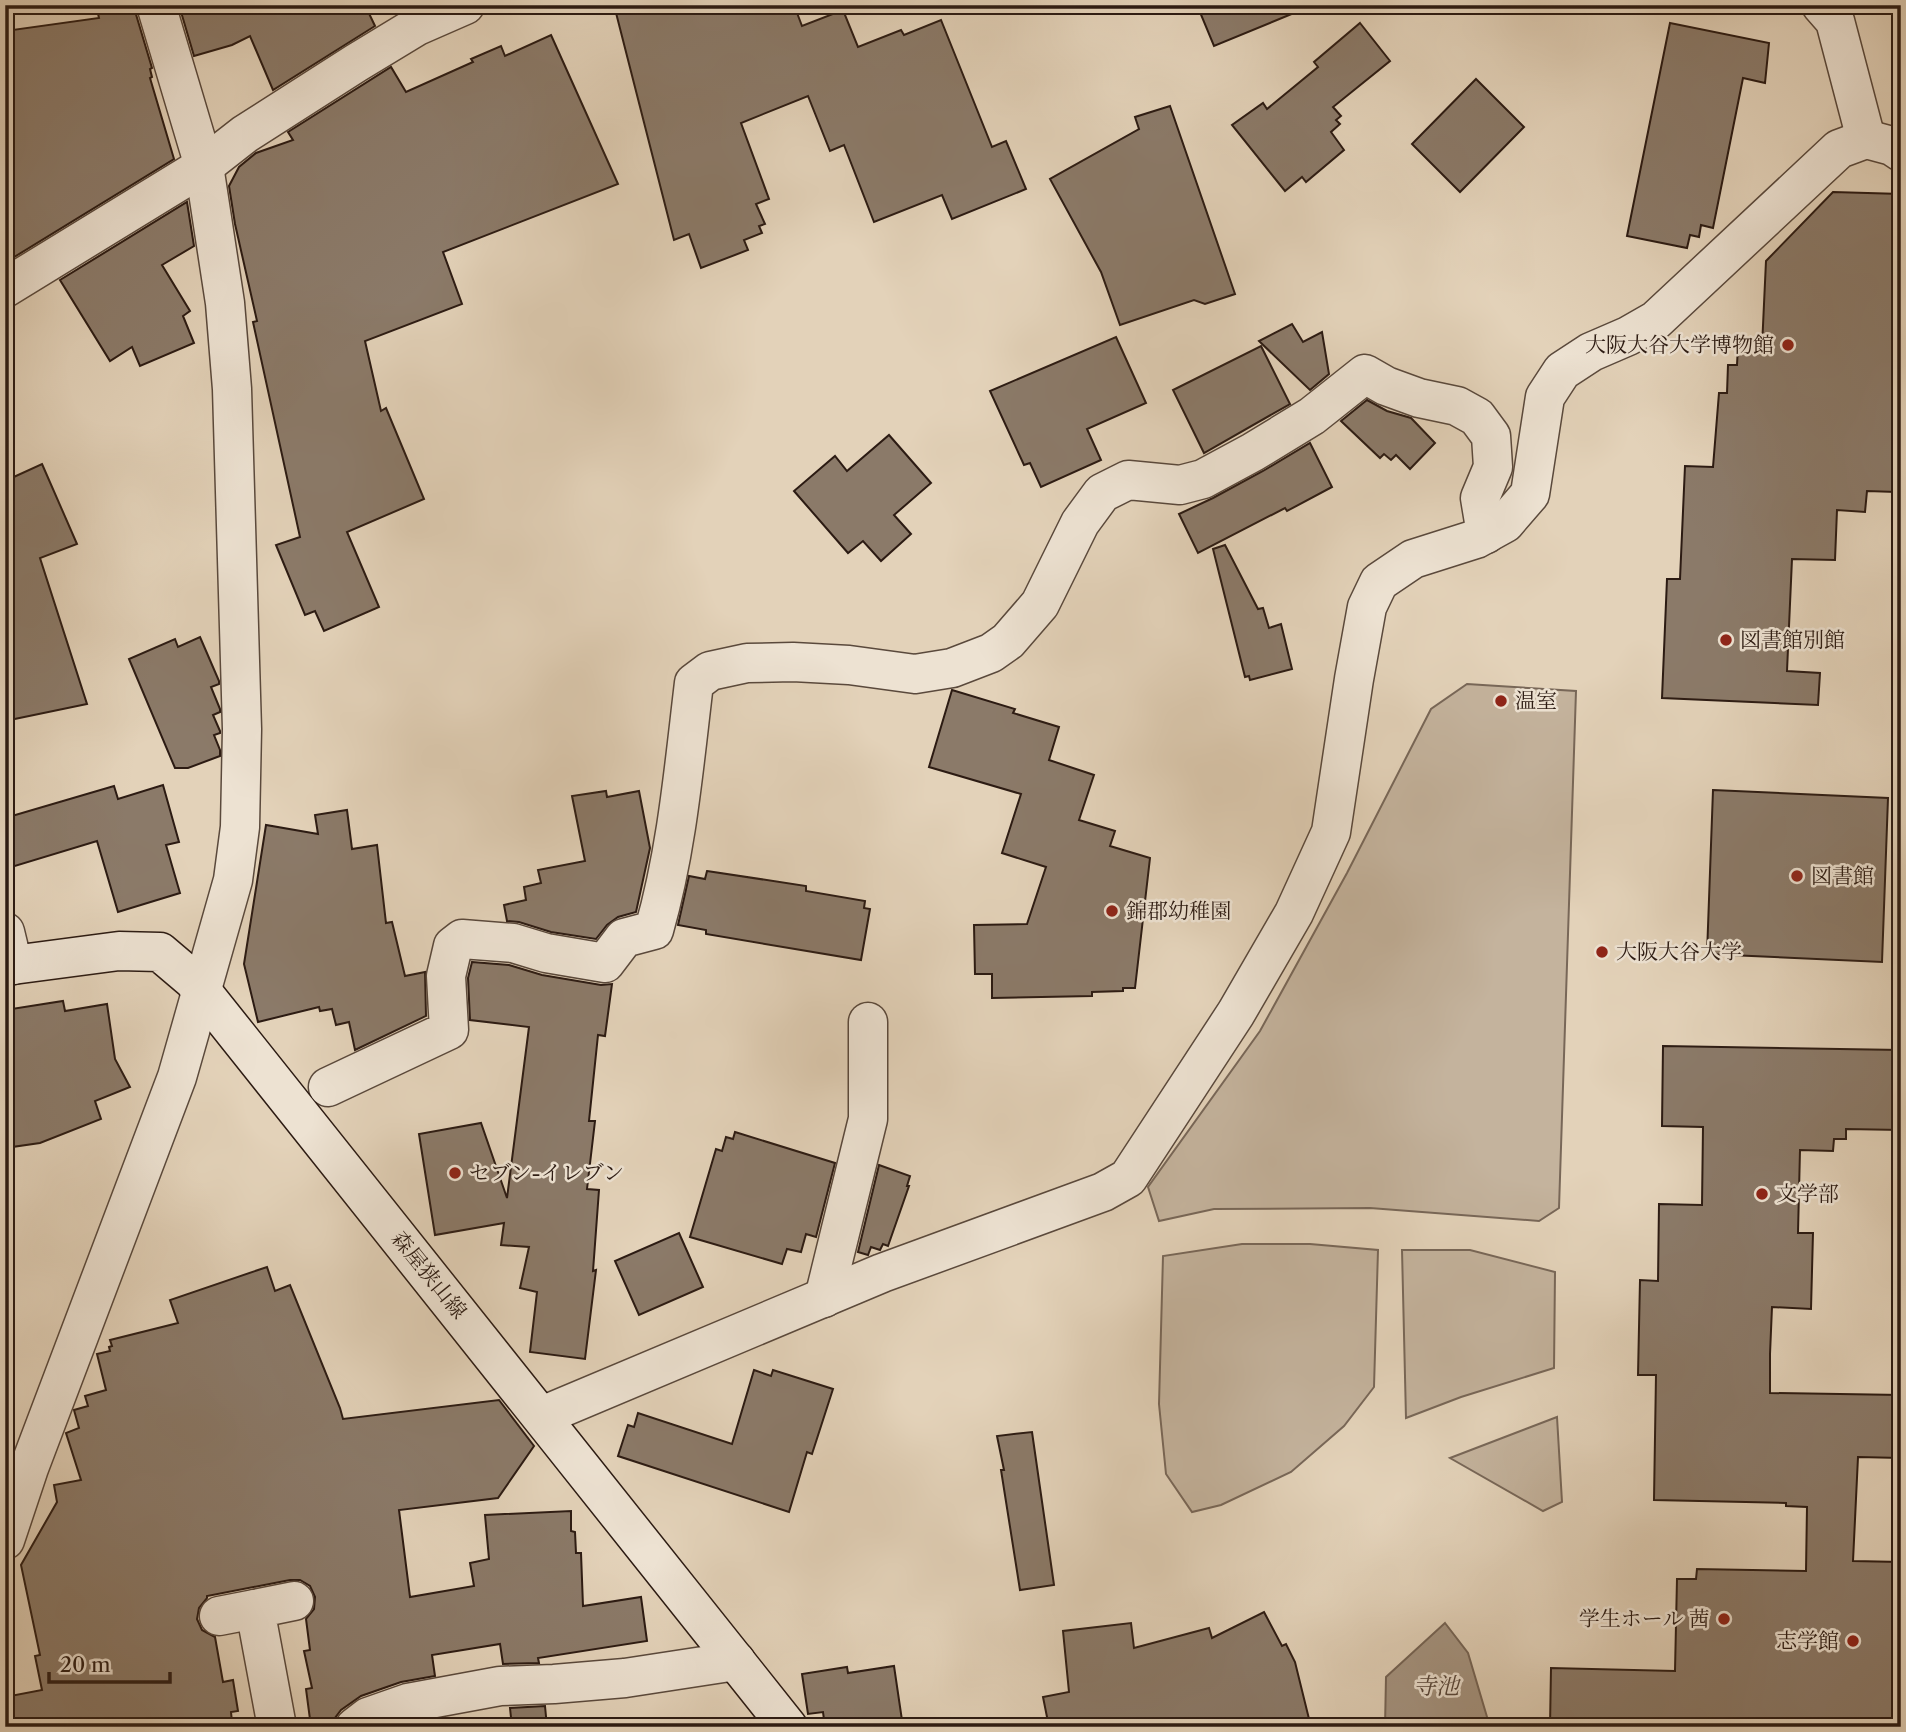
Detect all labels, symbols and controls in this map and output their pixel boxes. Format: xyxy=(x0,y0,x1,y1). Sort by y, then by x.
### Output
place label: 大阪大谷大学博物館 xyxy=(1585,332,1774,357)
marker: 大阪大谷大学博物館 xyxy=(1780,337,1796,353)
place label: 図書館別館 xyxy=(1740,627,1845,652)
marker: 図書館別館 xyxy=(1718,632,1734,648)
place label: 温室 xyxy=(1515,688,1557,713)
marker: 温室 xyxy=(1493,693,1509,709)
place label: 図書館 xyxy=(1811,863,1874,888)
marker: 図書館 xyxy=(1789,868,1805,884)
place label: 錦郡幼稚園 xyxy=(1126,898,1231,923)
marker: 錦郡幼稚園 xyxy=(1104,903,1120,919)
place label: 大阪大谷大学 xyxy=(1616,939,1742,964)
marker: 大阪大谷大学 xyxy=(1594,944,1610,960)
place label: セブン-イレブン xyxy=(469,1160,624,1185)
marker: セブン-イレブン xyxy=(447,1165,463,1181)
place label: 文学部 xyxy=(1776,1181,1839,1206)
marker: 文学部 xyxy=(1754,1186,1770,1202)
street label: 森屋狭山線 xyxy=(387,1226,472,1323)
place label: 学生ホール 茜 xyxy=(1579,1606,1710,1631)
marker: 学生ホール 茜 xyxy=(1716,1611,1732,1627)
place label: 志学館 xyxy=(1776,1628,1839,1653)
marker: 志学館 xyxy=(1845,1633,1861,1649)
scale bar xyxy=(49,1641,170,1685)
text: 20 m xyxy=(60,1652,111,1677)
water label: 寺池 xyxy=(1413,1672,1462,1700)

